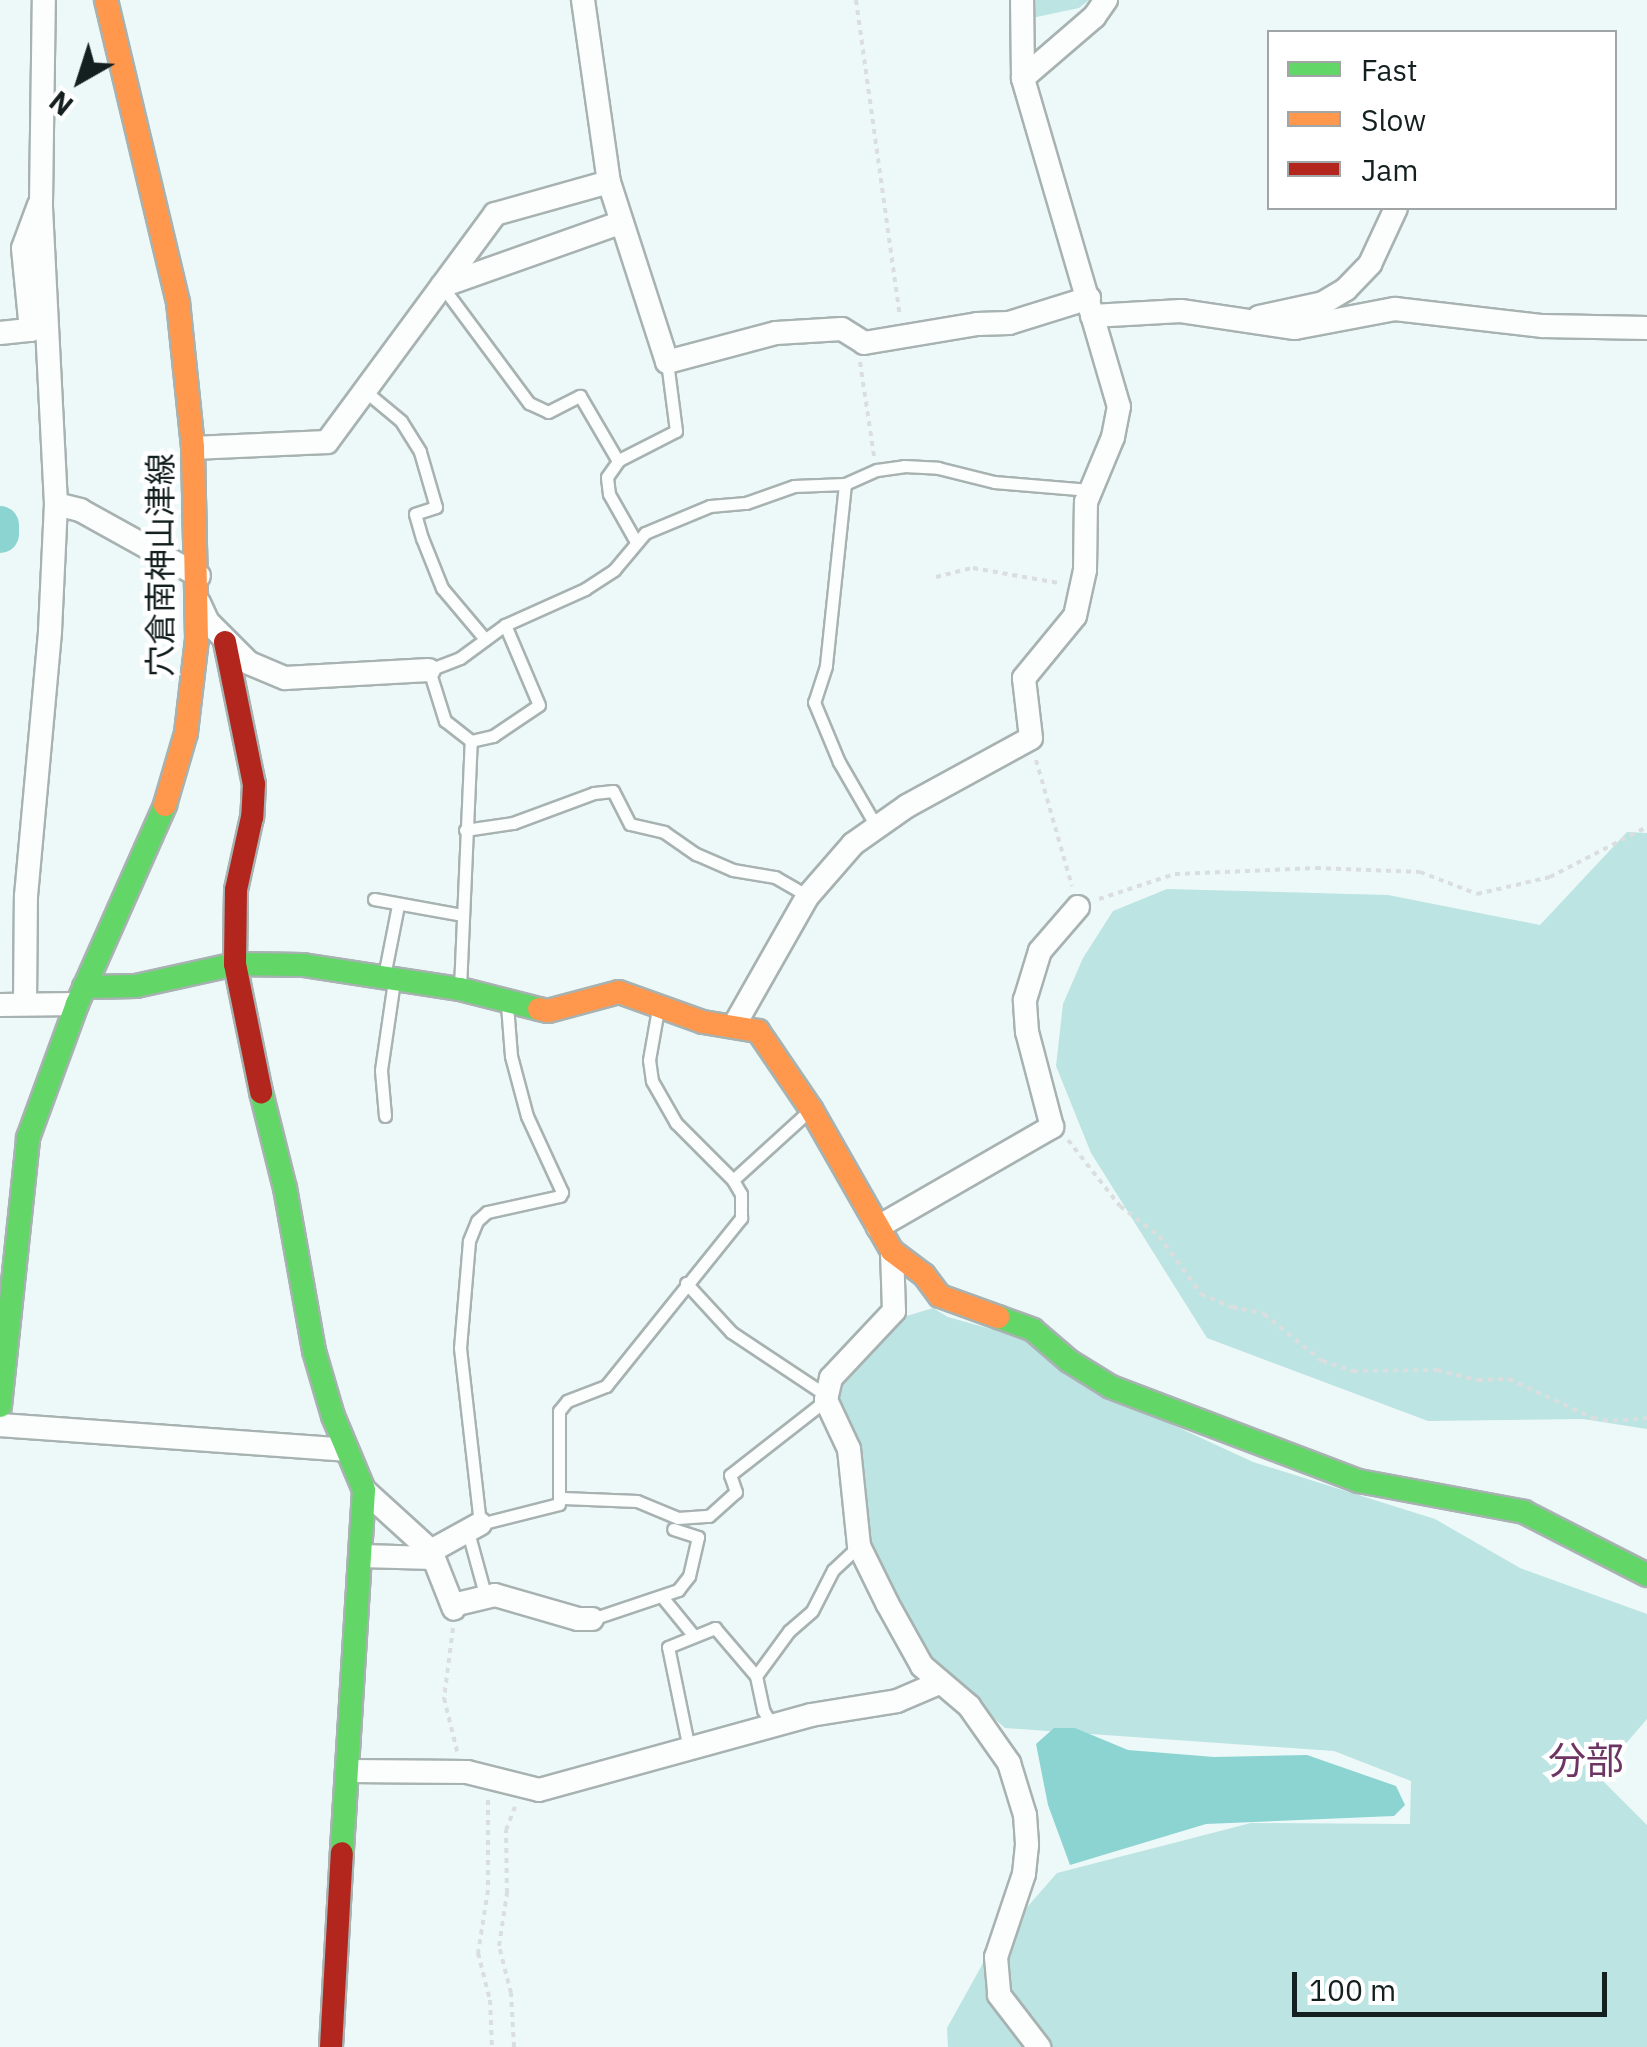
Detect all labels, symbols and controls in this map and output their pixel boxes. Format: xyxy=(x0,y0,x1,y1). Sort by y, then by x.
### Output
north arrow xyxy=(30,30,130,130)
legend xyxy=(1267,30,1617,210)
text: Fast xyxy=(1361,50,1418,89)
text: N xyxy=(41,83,80,124)
text: Slow xyxy=(1361,100,1426,139)
text: Jam xyxy=(1361,150,1419,189)
street label: 穴倉南神山津線 xyxy=(141,453,179,677)
district label: 分部 xyxy=(1548,1737,1624,1783)
scale bar xyxy=(1297,1952,1612,2014)
text: 100 m xyxy=(1309,1970,1396,2009)

